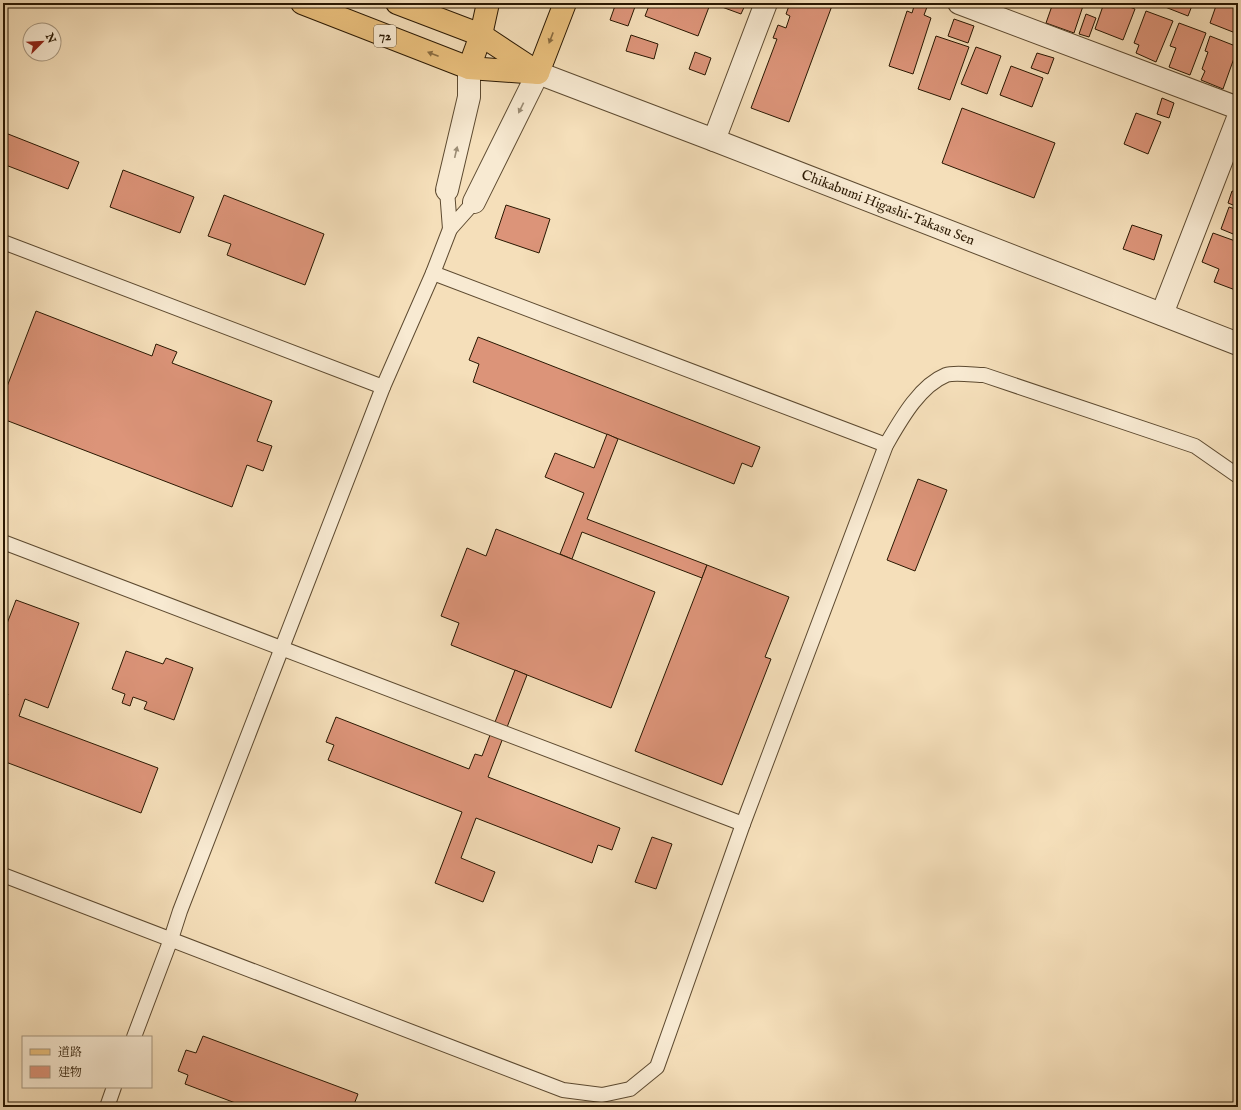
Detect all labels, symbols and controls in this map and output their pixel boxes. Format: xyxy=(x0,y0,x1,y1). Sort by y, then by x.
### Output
north arrow xyxy=(22,22,62,62)
road number: 72 xyxy=(374,25,396,47)
text: N xyxy=(41,30,59,46)
one-way arrow xyxy=(548,32,554,44)
one-way arrow xyxy=(426,51,438,57)
one-way arrow xyxy=(517,102,524,114)
one-way arrow xyxy=(453,146,459,158)
street label: Chikabumi Higashi-Takasu Sen xyxy=(799,166,978,250)
legend xyxy=(22,1036,152,1088)
text: 道路 xyxy=(58,1045,82,1060)
text: 建物 xyxy=(58,1065,82,1080)

